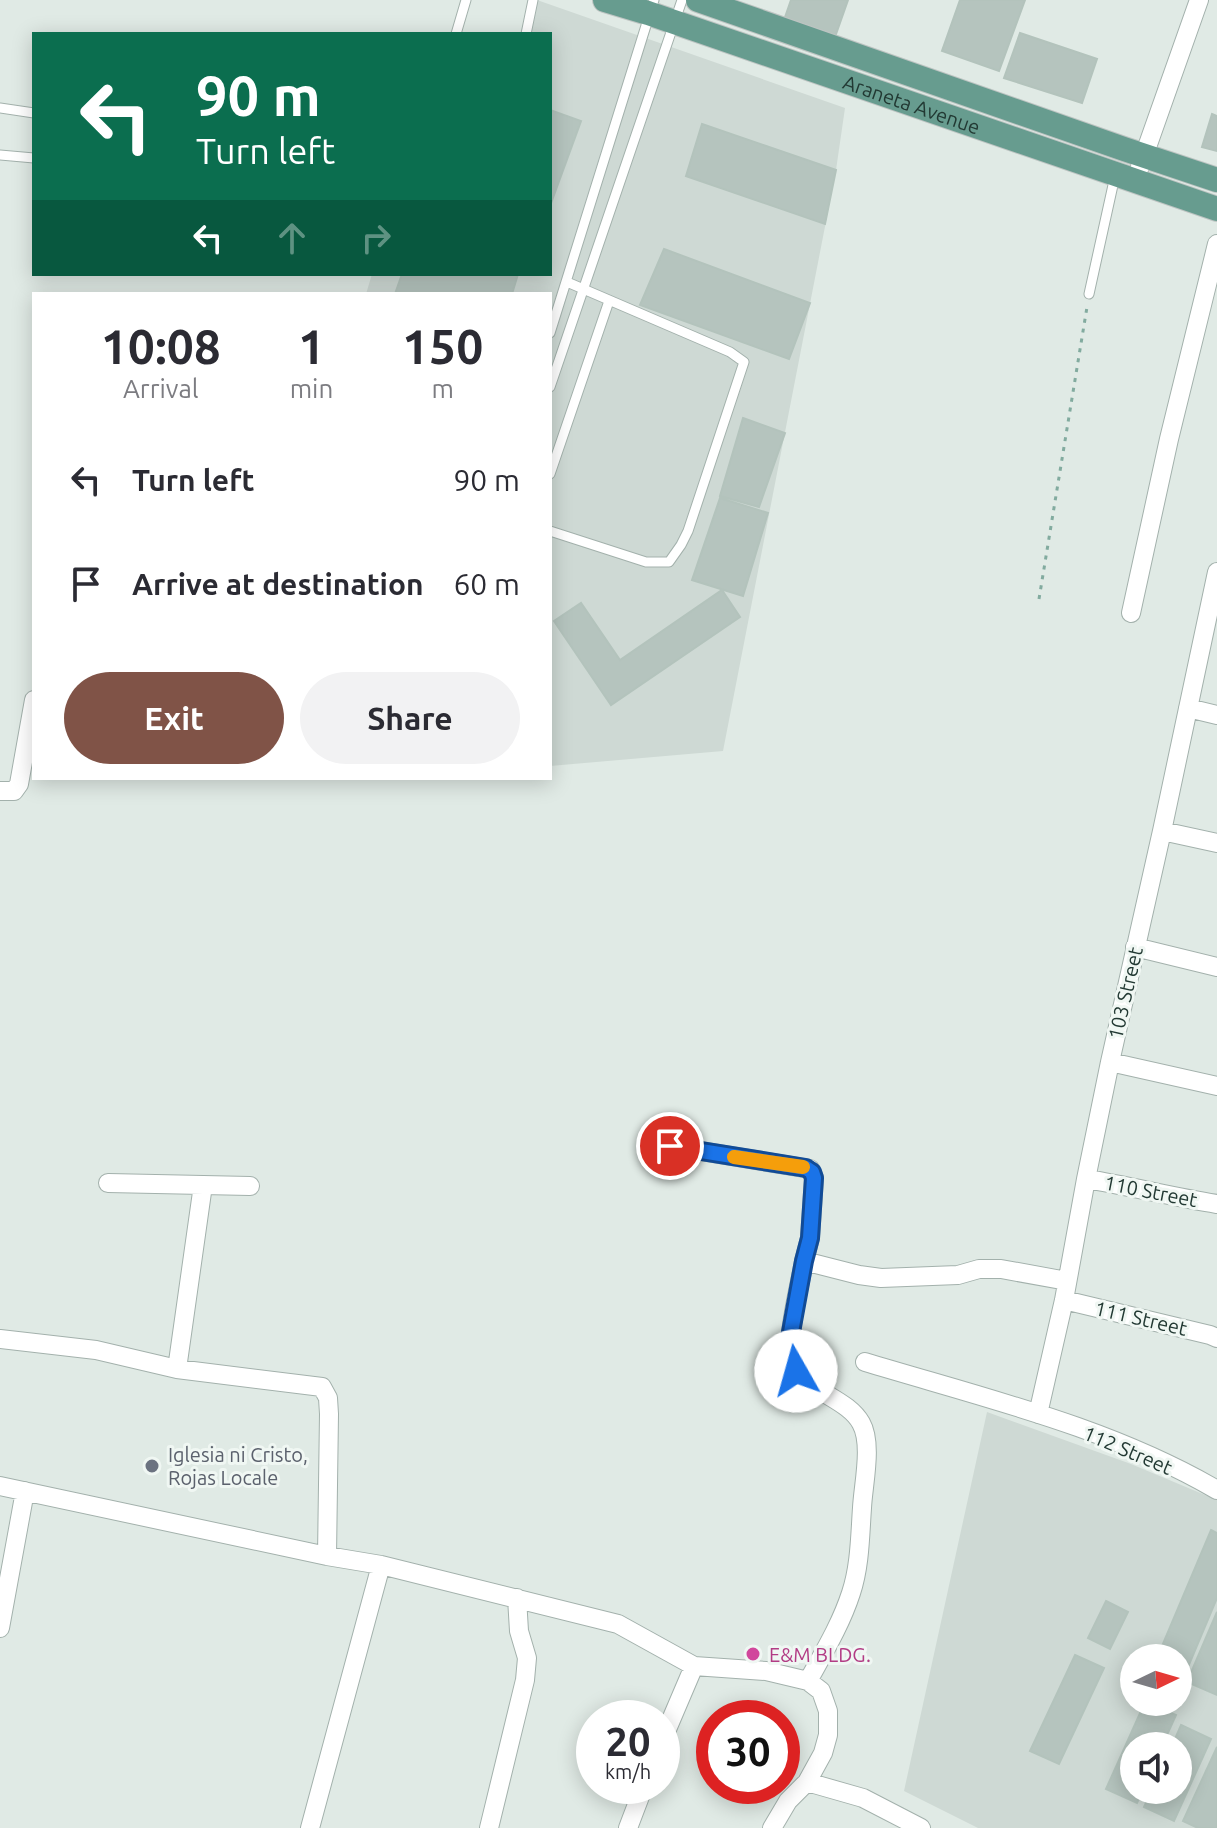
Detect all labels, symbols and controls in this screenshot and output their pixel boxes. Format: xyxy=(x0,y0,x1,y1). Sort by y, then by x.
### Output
icon: left xyxy=(64,64,168,168)
text: 90 m xyxy=(196,64,321,127)
street label: Araneta Avenue xyxy=(840,70,983,138)
text: Turn left xyxy=(196,130,335,171)
icon: left xyxy=(186,216,230,260)
icon: ahead xyxy=(270,216,314,260)
icon: right xyxy=(354,216,398,260)
text: 10:08 xyxy=(101,319,221,373)
text: 1 xyxy=(298,319,325,373)
text: 150 xyxy=(402,319,483,373)
text: Arrival xyxy=(123,374,199,403)
text: min xyxy=(290,374,333,403)
text: m xyxy=(431,374,454,403)
icon: left xyxy=(64,458,108,502)
text: Turn left xyxy=(132,463,254,497)
text: 90 m xyxy=(453,463,520,497)
icon: arrive xyxy=(64,562,108,606)
text: Arrive at destination xyxy=(132,567,424,601)
text: 60 m xyxy=(453,567,520,601)
button: Exit xyxy=(64,672,284,764)
button: Share xyxy=(300,672,520,764)
street label: 103 Street xyxy=(1103,944,1147,1042)
pin xyxy=(636,1112,704,1180)
icon: arrive xyxy=(648,1124,692,1168)
street label: 110 Street xyxy=(1103,1171,1200,1211)
street label: 111 Street xyxy=(1092,1296,1190,1340)
position arrow xyxy=(754,1329,838,1413)
street label: 112 Street xyxy=(1080,1421,1176,1479)
place label: Iglesia ni Cristo, Rojas Locale xyxy=(168,1443,308,1489)
marker: Iglesia ni Cristo, Rojas Locale xyxy=(143,1457,161,1475)
place label: E&M BLDG. xyxy=(769,1643,871,1666)
north arrow xyxy=(1120,1644,1192,1716)
map controls xyxy=(1120,1644,1192,1804)
marker: E&M BLDG. xyxy=(744,1645,762,1663)
speed limit sign: 30 xyxy=(696,1700,800,1804)
text: 20 xyxy=(605,1719,651,1764)
button: sound xyxy=(1120,1732,1192,1804)
text: km/h xyxy=(605,1760,651,1783)

